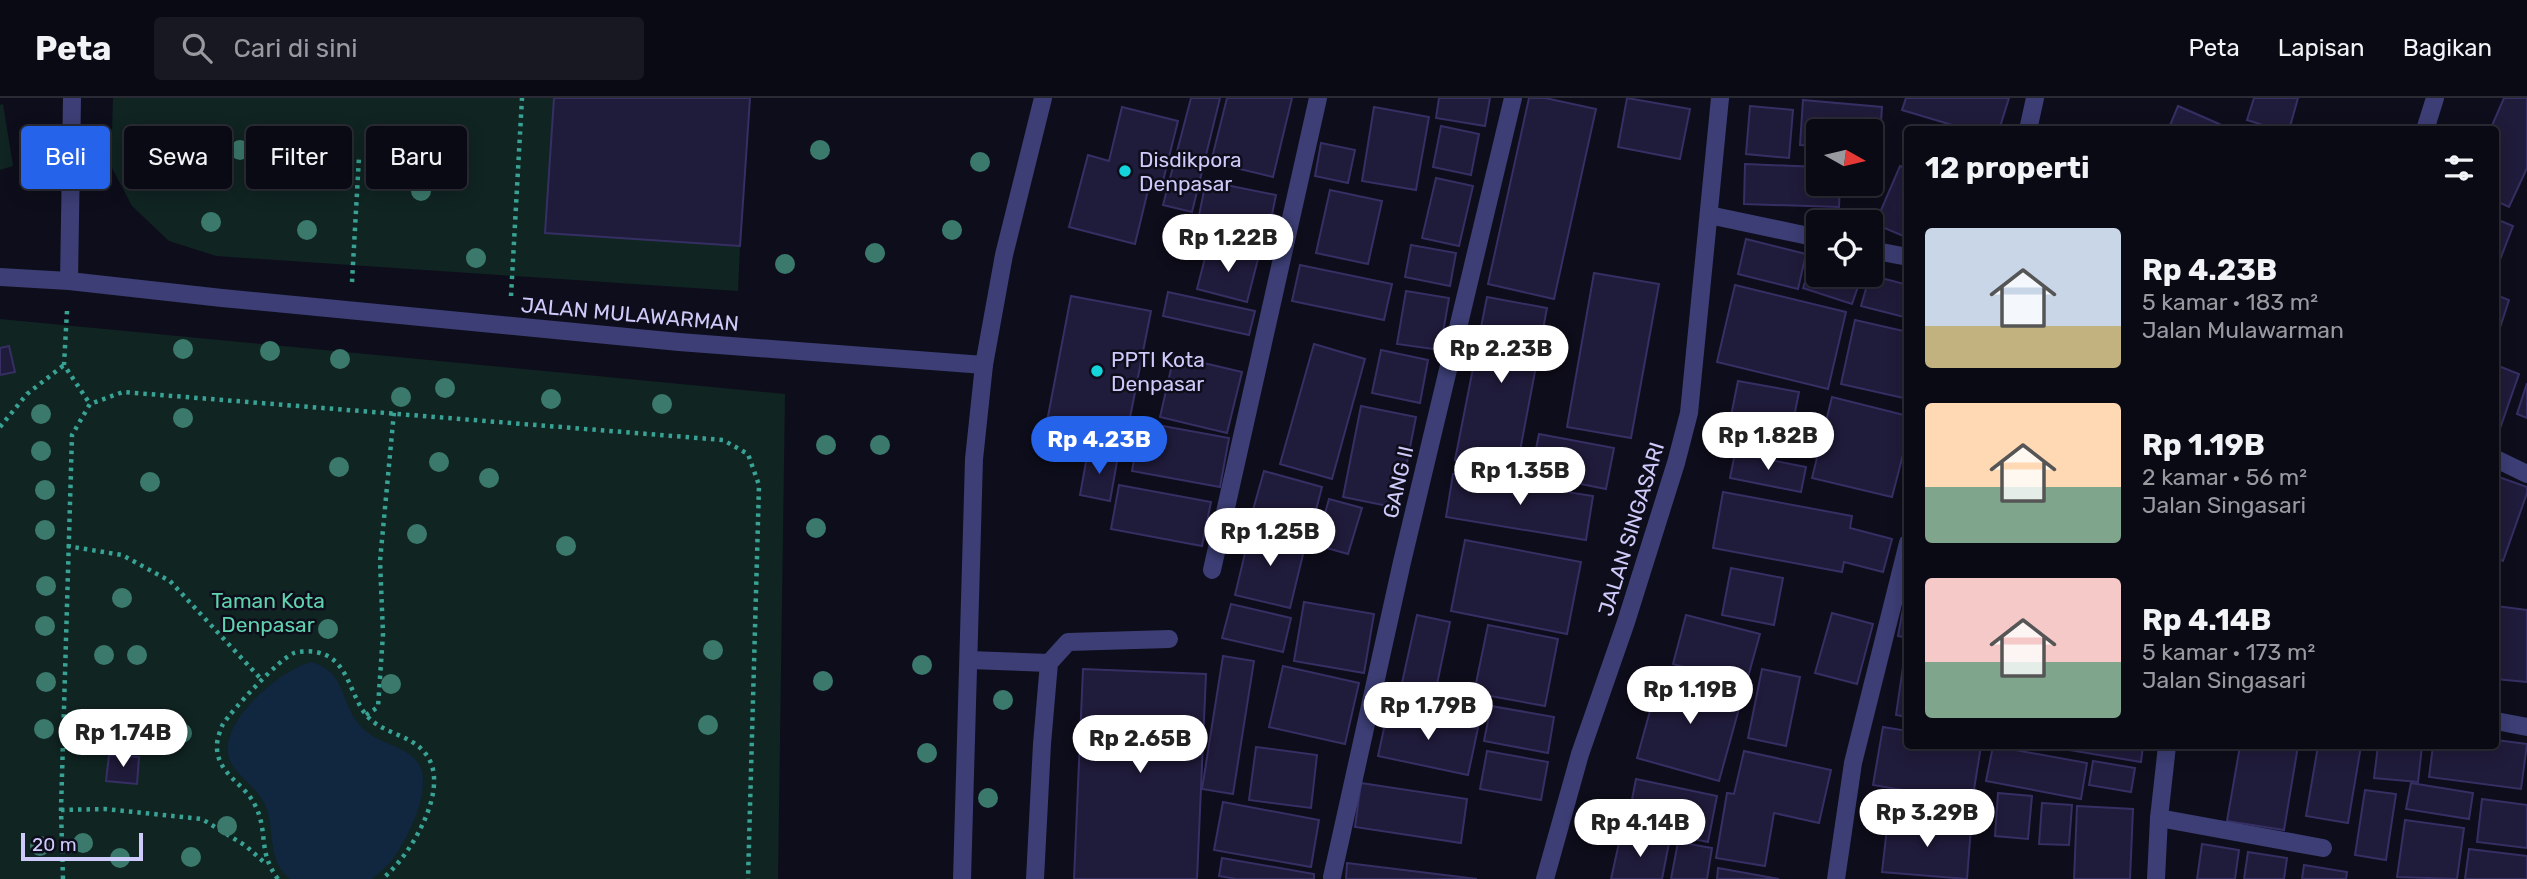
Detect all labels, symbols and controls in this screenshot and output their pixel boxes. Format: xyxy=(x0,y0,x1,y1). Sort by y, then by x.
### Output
search box xyxy=(154,17,644,80)
text: Peta xyxy=(35,29,112,68)
icon: search xyxy=(178,29,216,67)
text: Cari di sini xyxy=(234,33,357,64)
text: Peta xyxy=(2188,34,2240,62)
text: Lapisan xyxy=(2278,34,2365,62)
text: Bagikan xyxy=(2403,34,2492,62)
north arrow xyxy=(1806,119,1883,196)
map controls xyxy=(1806,119,1883,287)
chip: Beli xyxy=(21,126,110,189)
chip: Sewa xyxy=(124,126,232,189)
chip: Filter xyxy=(246,126,352,189)
chip: Baru xyxy=(366,126,467,189)
place label: Disdikpora Denpasar xyxy=(1139,147,1242,196)
icon: filters xyxy=(2440,149,2478,187)
text: 12 properti xyxy=(1925,150,2090,186)
marker: Disdikpora Denpasar xyxy=(1117,163,1133,179)
button: locate xyxy=(1806,210,1883,287)
pin: Rp 1.22B xyxy=(1156,214,1300,274)
text: Rp 1.22B xyxy=(1178,223,1278,251)
text: Rp 4.23B xyxy=(2142,252,2277,288)
icon: home xyxy=(1981,256,2065,340)
text: 5 kamar · 183 m² xyxy=(2142,288,2318,316)
street label: JALAN MULAWARMAN xyxy=(520,292,740,336)
text: Jalan Mulawarman xyxy=(2142,316,2344,344)
pin: Rp 2.23B xyxy=(1429,326,1573,385)
text: Rp 2.23B xyxy=(1449,334,1553,362)
place label: PPTI Kota Denpasar xyxy=(1111,347,1205,396)
marker: PPTI Kota Denpasar xyxy=(1089,363,1105,379)
pin: Rp 1.82B xyxy=(1696,412,1840,472)
pin: Rp 4.23B xyxy=(1027,416,1171,476)
text: Rp 1.82B xyxy=(1718,421,1818,449)
text: Rp 4.23B xyxy=(1047,425,1151,453)
text: Rp 1.19B xyxy=(2142,427,2265,463)
icon: home xyxy=(1981,431,2065,515)
street label: JALAN SINGASARI xyxy=(1593,439,1669,619)
street label: GANG II xyxy=(1378,443,1418,521)
pin: Rp 1.35B xyxy=(1448,448,1592,507)
text: Rp 1.35B xyxy=(1470,456,1570,484)
text: 2 kamar · 56 m² xyxy=(2142,463,2307,491)
text: Jalan Singasari xyxy=(2142,491,2306,519)
pin: Rp 1.25B xyxy=(1198,508,1342,568)
text: Rp 1.25B xyxy=(1220,517,1320,545)
park label: Taman Kota Denpasar xyxy=(211,588,325,637)
text: Rp 4.14B xyxy=(2142,602,2271,638)
icon: home xyxy=(1981,606,2065,690)
text: 5 kamar · 173 m² xyxy=(2142,638,2315,666)
pin: Rp 1.19B xyxy=(1618,666,1762,726)
text: Jalan Singasari xyxy=(2142,666,2306,694)
text: Rp 1.19B xyxy=(1643,675,1737,703)
pin: Rp 1.79B xyxy=(1356,682,1500,742)
text: Rp 1.79B xyxy=(1380,691,1476,719)
pin: Rp 1.74B xyxy=(51,710,195,769)
pin: Rp 2.65B xyxy=(1068,716,1212,775)
text: Rp 1.74B xyxy=(75,718,171,746)
text: Rp 2.65B xyxy=(1089,724,1191,752)
pin: Rp 3.29B xyxy=(1855,790,1999,849)
text: Rp 3.29B xyxy=(1876,798,1978,826)
pin: Rp 4.14B xyxy=(1568,800,1712,859)
text: Rp 4.14B xyxy=(1590,808,1690,836)
scale bar xyxy=(21,830,144,862)
text: 20 m xyxy=(32,833,77,856)

